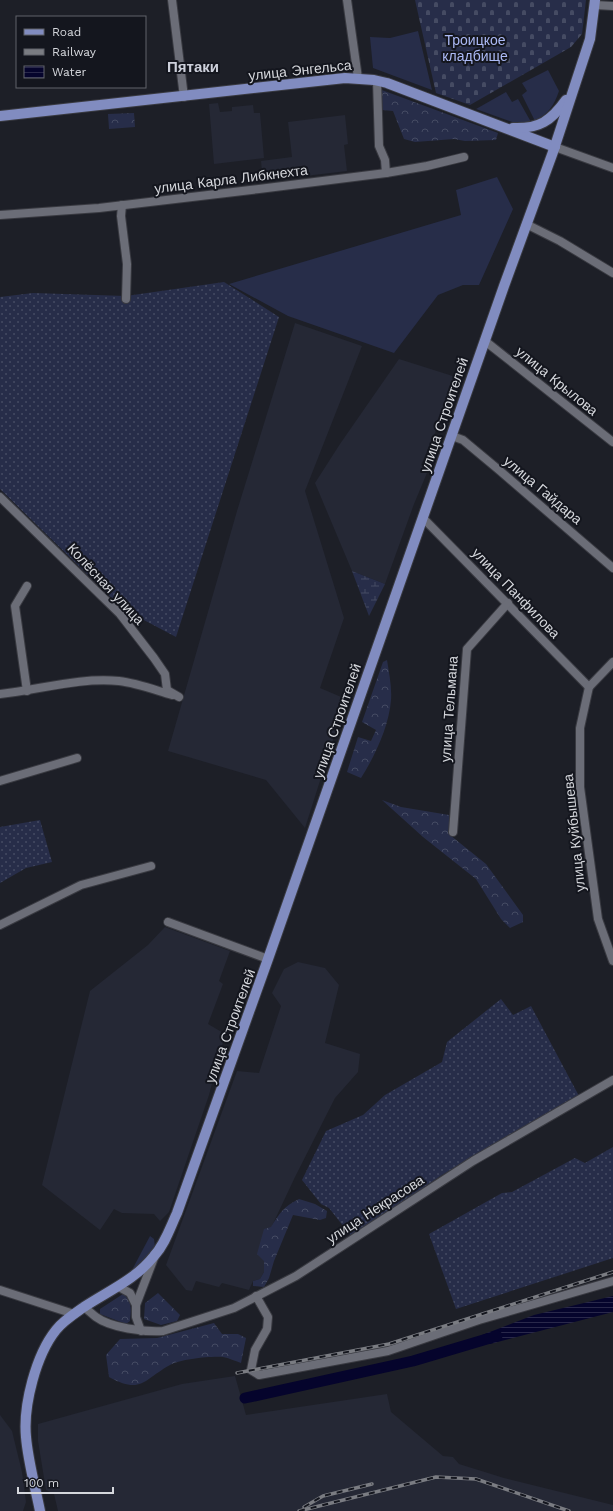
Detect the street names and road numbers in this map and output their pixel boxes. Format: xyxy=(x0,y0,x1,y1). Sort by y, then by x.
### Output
street label: улица Энгельса xyxy=(248,57,352,83)
street label: улица Карла Либкнехта xyxy=(153,162,309,196)
street label: улица Крылова xyxy=(513,343,601,419)
street label: улица Строителей xyxy=(417,355,471,475)
street label: улица Гайдара xyxy=(501,453,586,527)
street label: Колёсная улица xyxy=(64,540,148,628)
street label: улица Панфилова xyxy=(469,545,563,642)
street label: улица Тельмана xyxy=(437,655,461,763)
street label: улица Строителей xyxy=(310,661,364,781)
street label: улица Куйбышева xyxy=(560,773,588,893)
street label: улица Строителей xyxy=(202,967,258,1085)
street label: улица Некрасова xyxy=(323,1171,427,1246)

